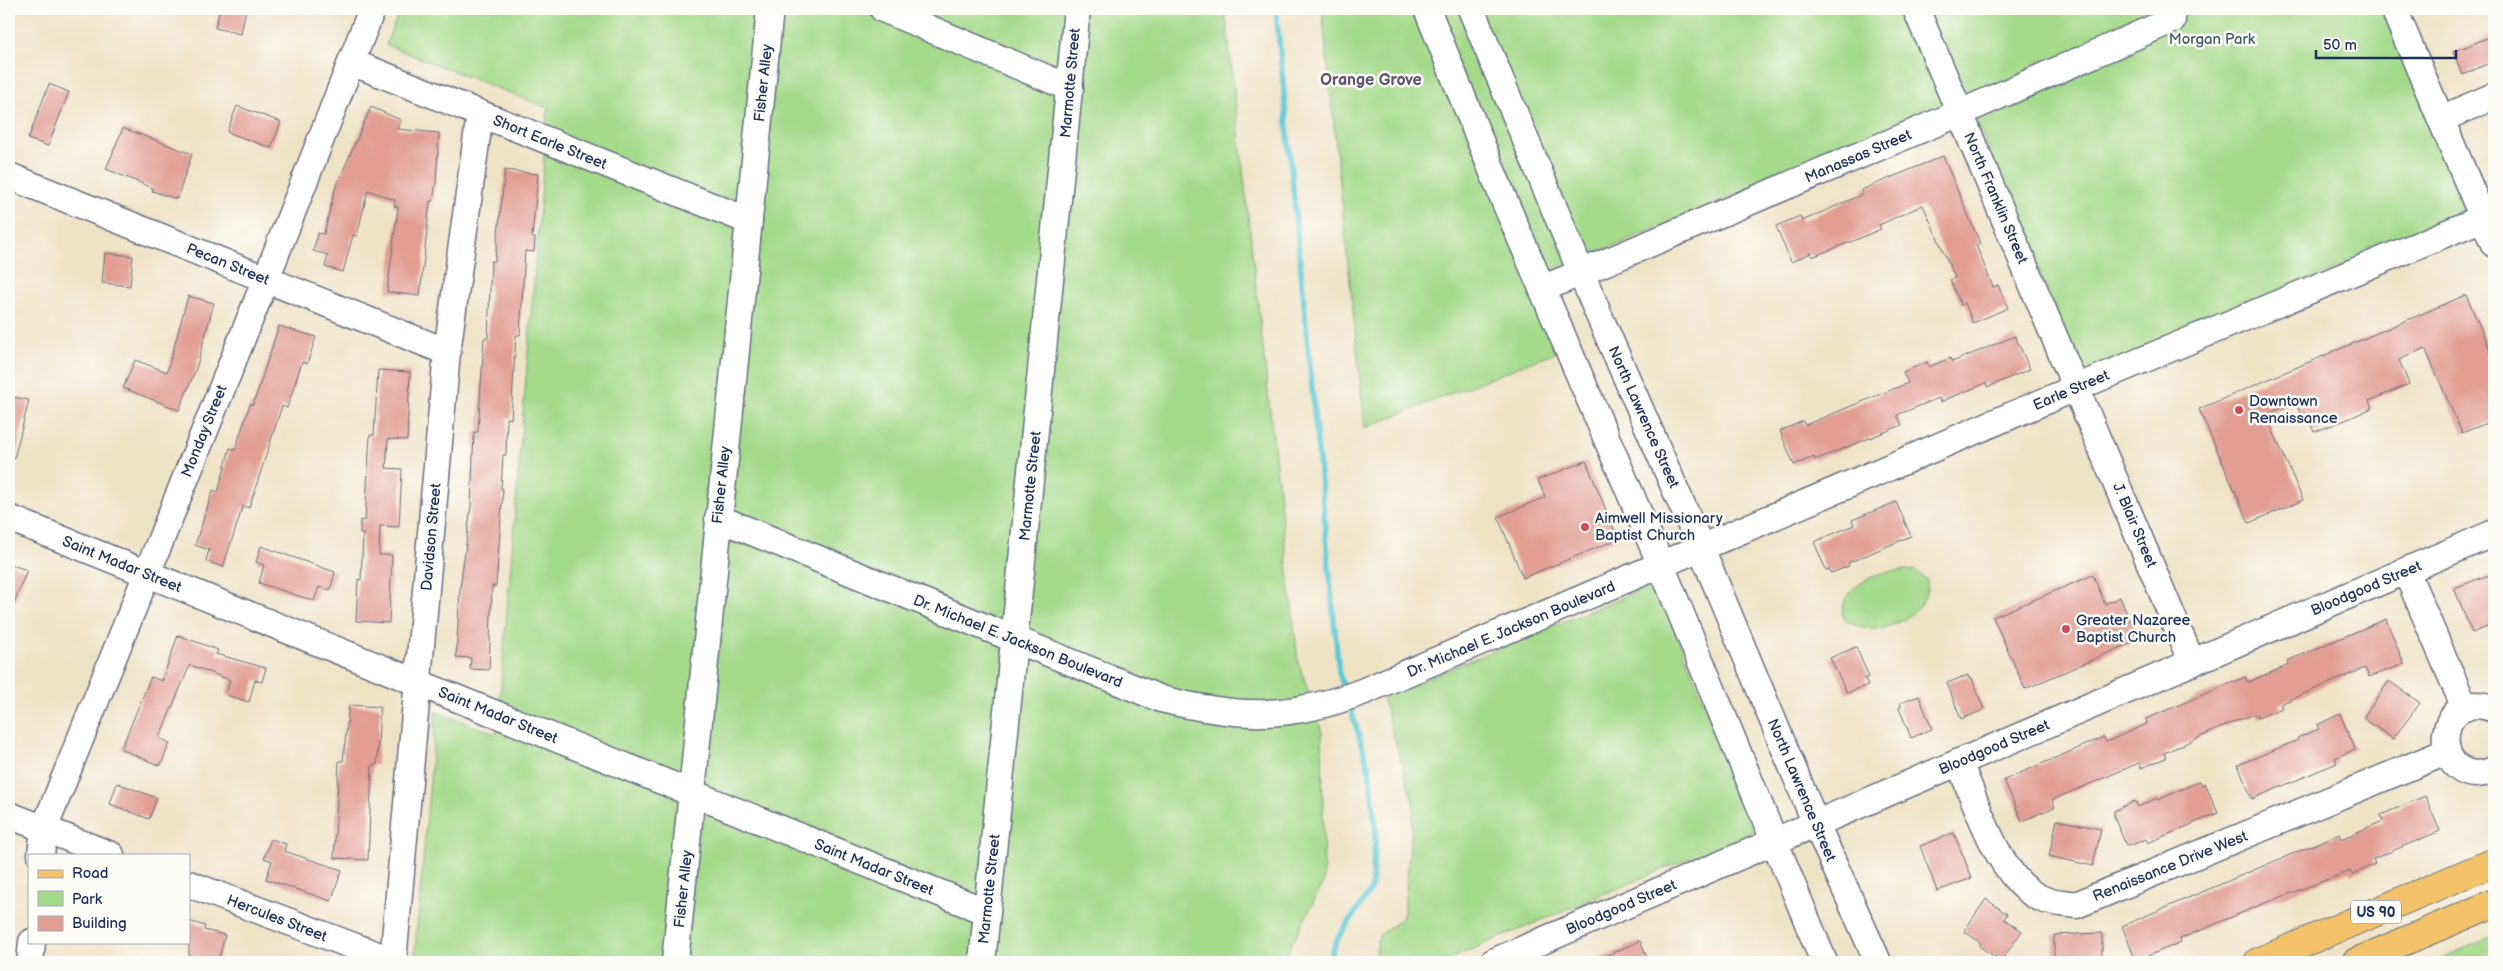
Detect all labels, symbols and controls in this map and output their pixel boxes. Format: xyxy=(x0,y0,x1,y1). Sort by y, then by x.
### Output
street label: Marmotte Street xyxy=(1056,27,1085,139)
scale bar xyxy=(2316,28,2456,60)
park label: Morgan Park xyxy=(2169,30,2256,49)
text: 50 m xyxy=(2323,36,2357,55)
street label: Fisher Alley xyxy=(750,43,777,123)
district label: Orange Grove xyxy=(1320,71,1422,90)
street label: Short Earle Street xyxy=(490,111,610,174)
street label: Manassas Street xyxy=(1802,125,1915,187)
street label: North Franklin Street xyxy=(1959,130,2032,267)
street label: Pecan Street xyxy=(184,239,272,290)
street label: North Lawrence Street xyxy=(1604,343,1684,491)
street label: Earle Street xyxy=(2030,366,2112,415)
street label: Monday Street xyxy=(177,382,232,480)
place label: Downtown Renaissance xyxy=(2249,392,2338,428)
marker: Downtown Renaissance xyxy=(2233,404,2245,416)
street label: Marmotte Street xyxy=(1015,430,1046,542)
street label: Fisher Alley xyxy=(708,445,735,525)
street label: J. Blair Street xyxy=(2108,480,2161,571)
street label: Davidson Street xyxy=(417,482,446,592)
place label: Aimwell Missionary Baptist Church xyxy=(1595,509,1723,545)
marker: Aimwell Missionary Baptist Church xyxy=(1579,521,1591,533)
street label: Saint Madar Street xyxy=(59,532,185,597)
street label: Bloodgood Street xyxy=(2308,556,2425,620)
street label: Dr. Michael E. Jackson Boulevard xyxy=(1404,577,1618,682)
street label: Dr. Michael E. Jackson Boulevard xyxy=(910,591,1125,692)
place label: Greater Nazaree Baptist Church xyxy=(2076,611,2191,647)
marker: Greater Nazaree Baptist Church xyxy=(2060,623,2072,635)
street label: Saint Madar Street xyxy=(435,683,561,748)
street label: Bloodgood Street xyxy=(1936,715,2053,779)
street label: North Lawrence Street xyxy=(1763,716,1840,865)
street label: Renaissance Drive West xyxy=(2090,827,2251,906)
street label: Marmotte Street xyxy=(974,833,1005,945)
street label: Saint Madar Street xyxy=(811,835,937,900)
street label: Fisher Alley xyxy=(670,849,697,929)
legend xyxy=(28,854,190,944)
text: Road xyxy=(72,864,108,883)
street label: Bloodgood Street xyxy=(1563,875,1680,939)
text: Park xyxy=(72,890,103,909)
street label: Hercules Street xyxy=(224,891,330,946)
road number: US 90 xyxy=(2351,900,2401,924)
text: Building xyxy=(72,914,127,933)

